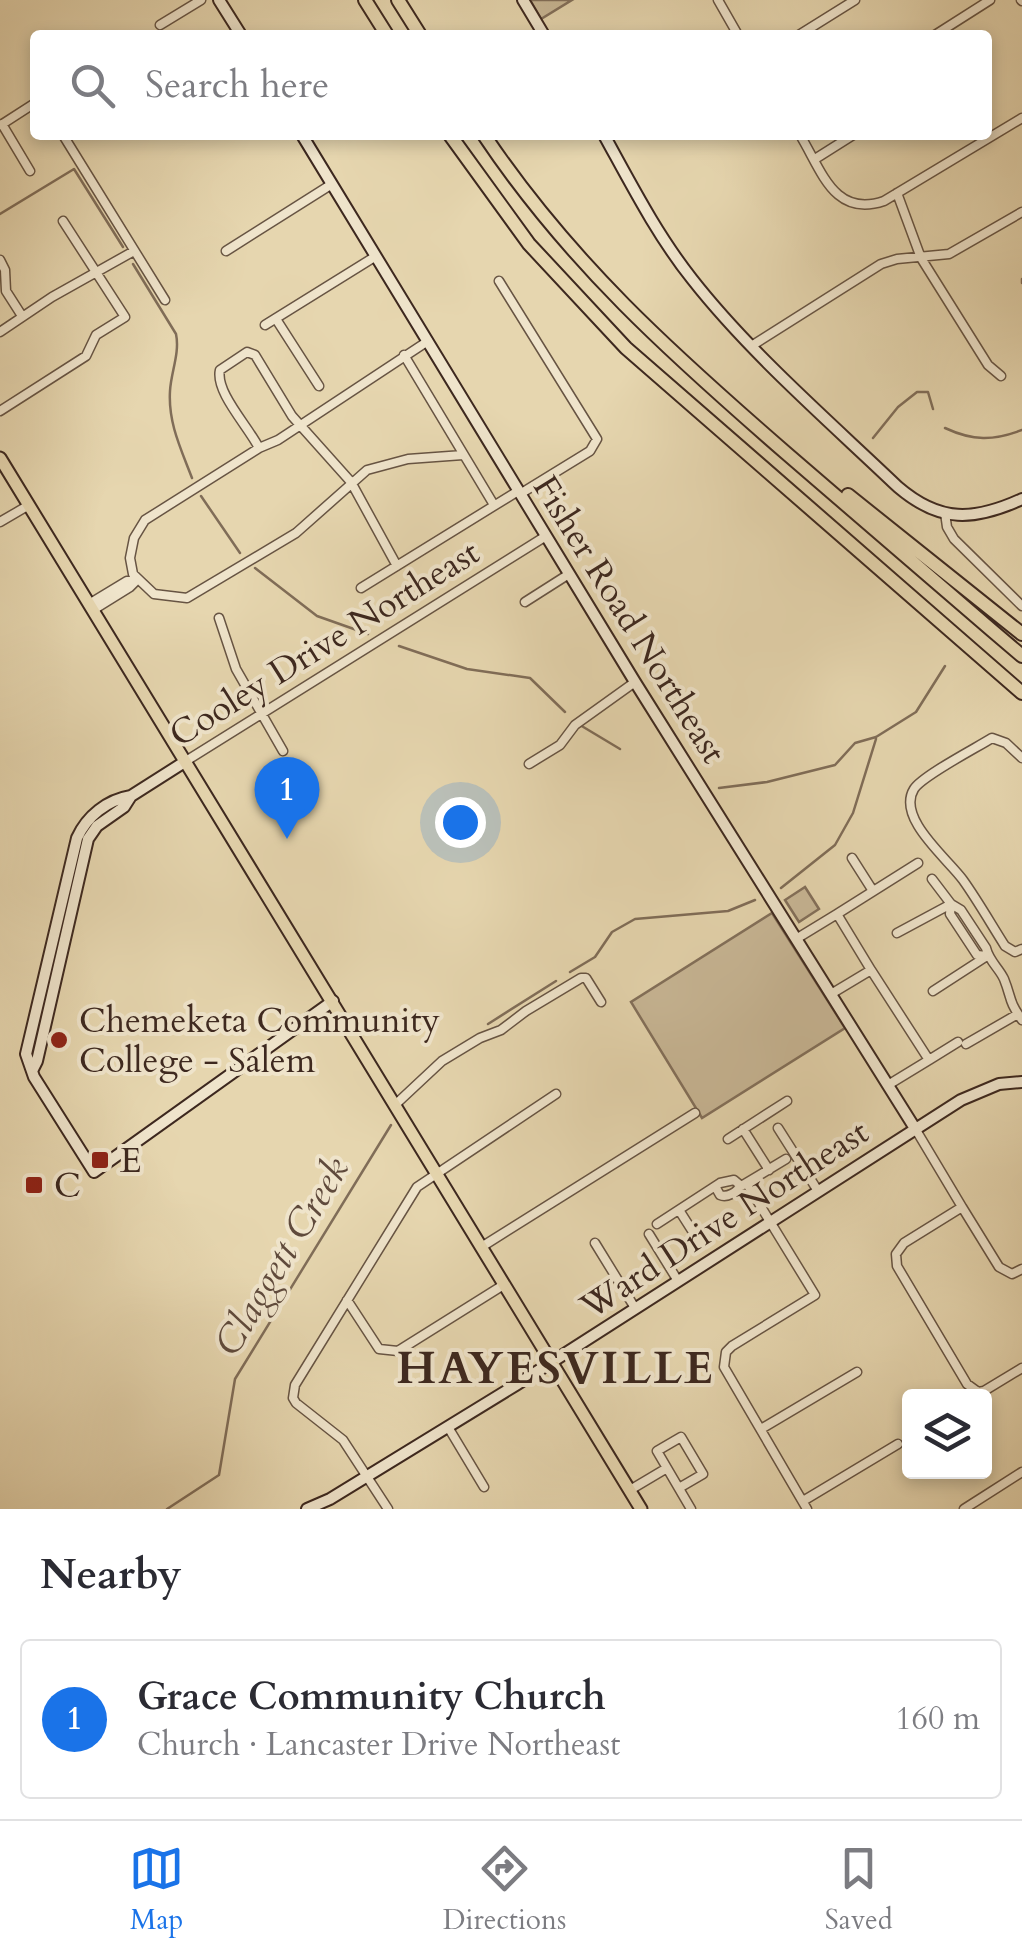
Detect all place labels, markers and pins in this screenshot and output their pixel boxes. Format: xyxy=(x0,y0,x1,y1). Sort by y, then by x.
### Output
pin: 1 xyxy=(254,756,320,839)
place label: Chemeketa Community College - Salem xyxy=(79,997,440,1085)
marker: Chemeketa Community College - Salem xyxy=(48,1029,70,1051)
place label: E xyxy=(120,1137,142,1185)
marker: E xyxy=(89,1149,111,1171)
place label: C xyxy=(54,1162,81,1210)
marker: C xyxy=(23,1174,45,1196)

